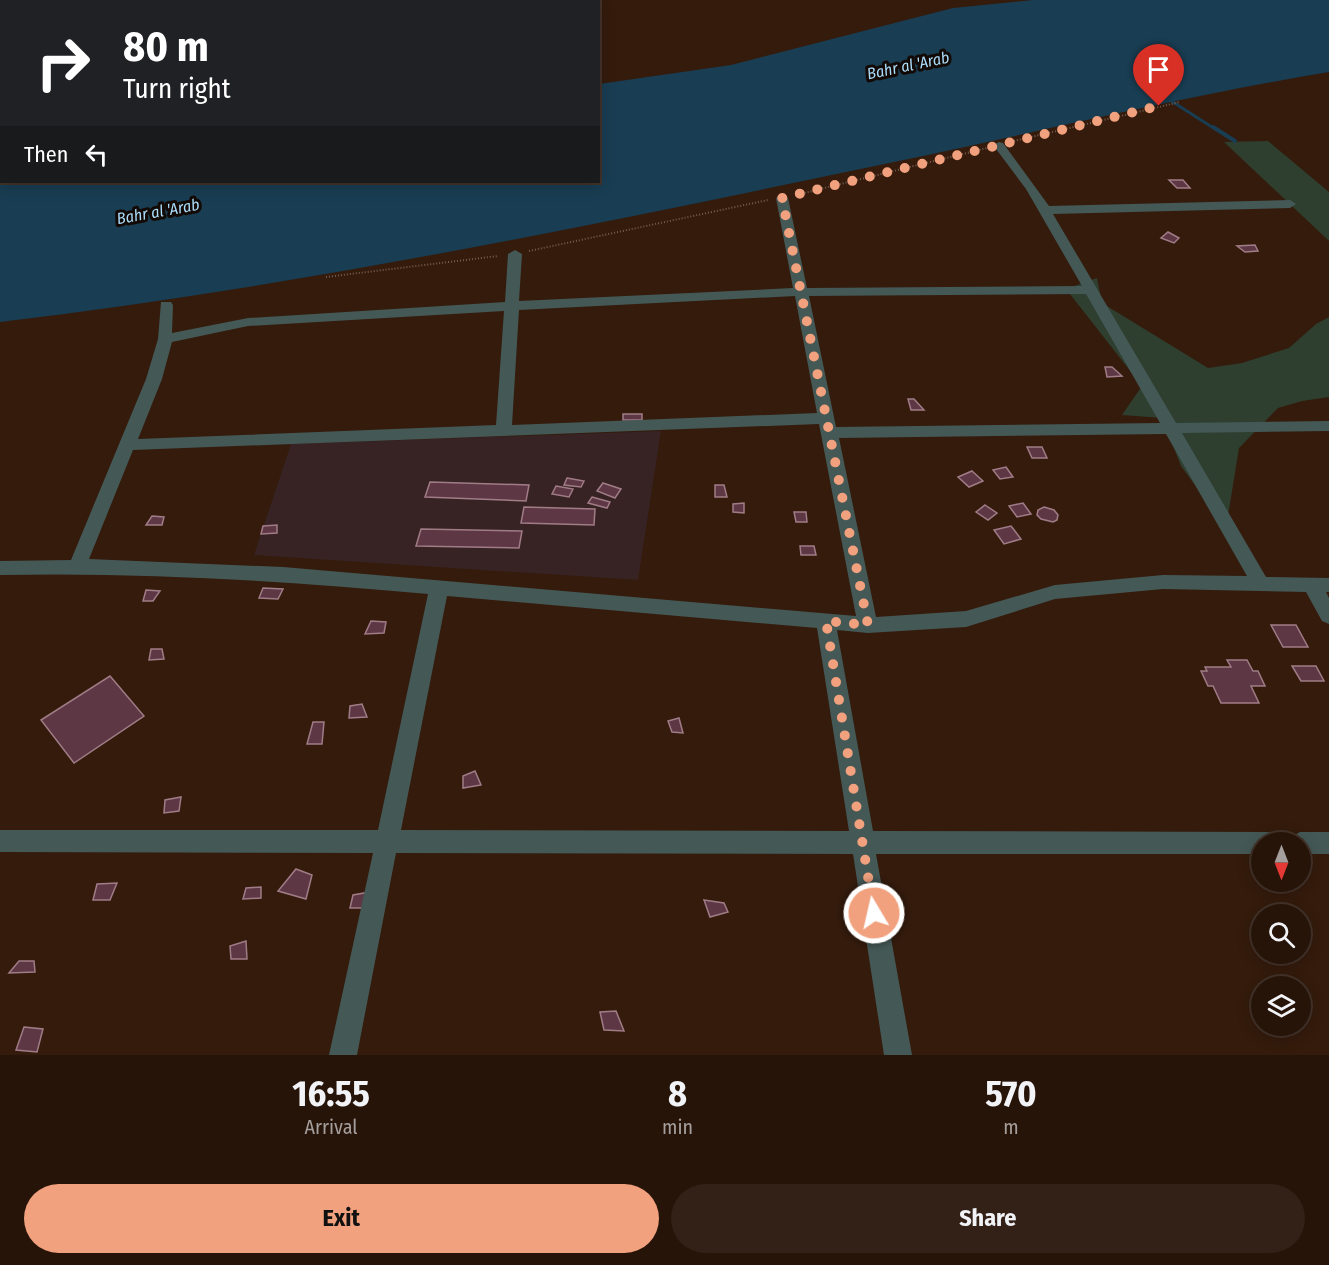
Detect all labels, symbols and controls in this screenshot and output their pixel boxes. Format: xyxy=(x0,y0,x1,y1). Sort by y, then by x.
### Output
text: 80 m xyxy=(123,22,209,72)
icon: right xyxy=(24,24,102,102)
pin xyxy=(1133,44,1184,106)
water label: Bahr al 'Arab xyxy=(865,47,951,83)
icon: arrive xyxy=(1142,53,1175,86)
text: Turn right xyxy=(123,73,231,105)
icon: left xyxy=(80,138,113,171)
text: Then xyxy=(24,141,68,168)
water label: Bahr al 'Arab xyxy=(115,195,201,228)
north arrow xyxy=(1251,832,1311,892)
map controls xyxy=(1251,832,1311,1036)
position arrow xyxy=(842,881,906,945)
button: search xyxy=(1251,904,1311,964)
button: layers xyxy=(1251,976,1311,1036)
text: 16:55 xyxy=(292,1072,370,1116)
text: 8 xyxy=(668,1072,687,1116)
text: 570 xyxy=(985,1072,1037,1116)
text: Arrival xyxy=(305,1115,358,1139)
text: min xyxy=(662,1115,693,1139)
text: m xyxy=(1003,1115,1019,1139)
button: Exit xyxy=(24,1184,659,1253)
button: Share xyxy=(671,1184,1305,1253)

